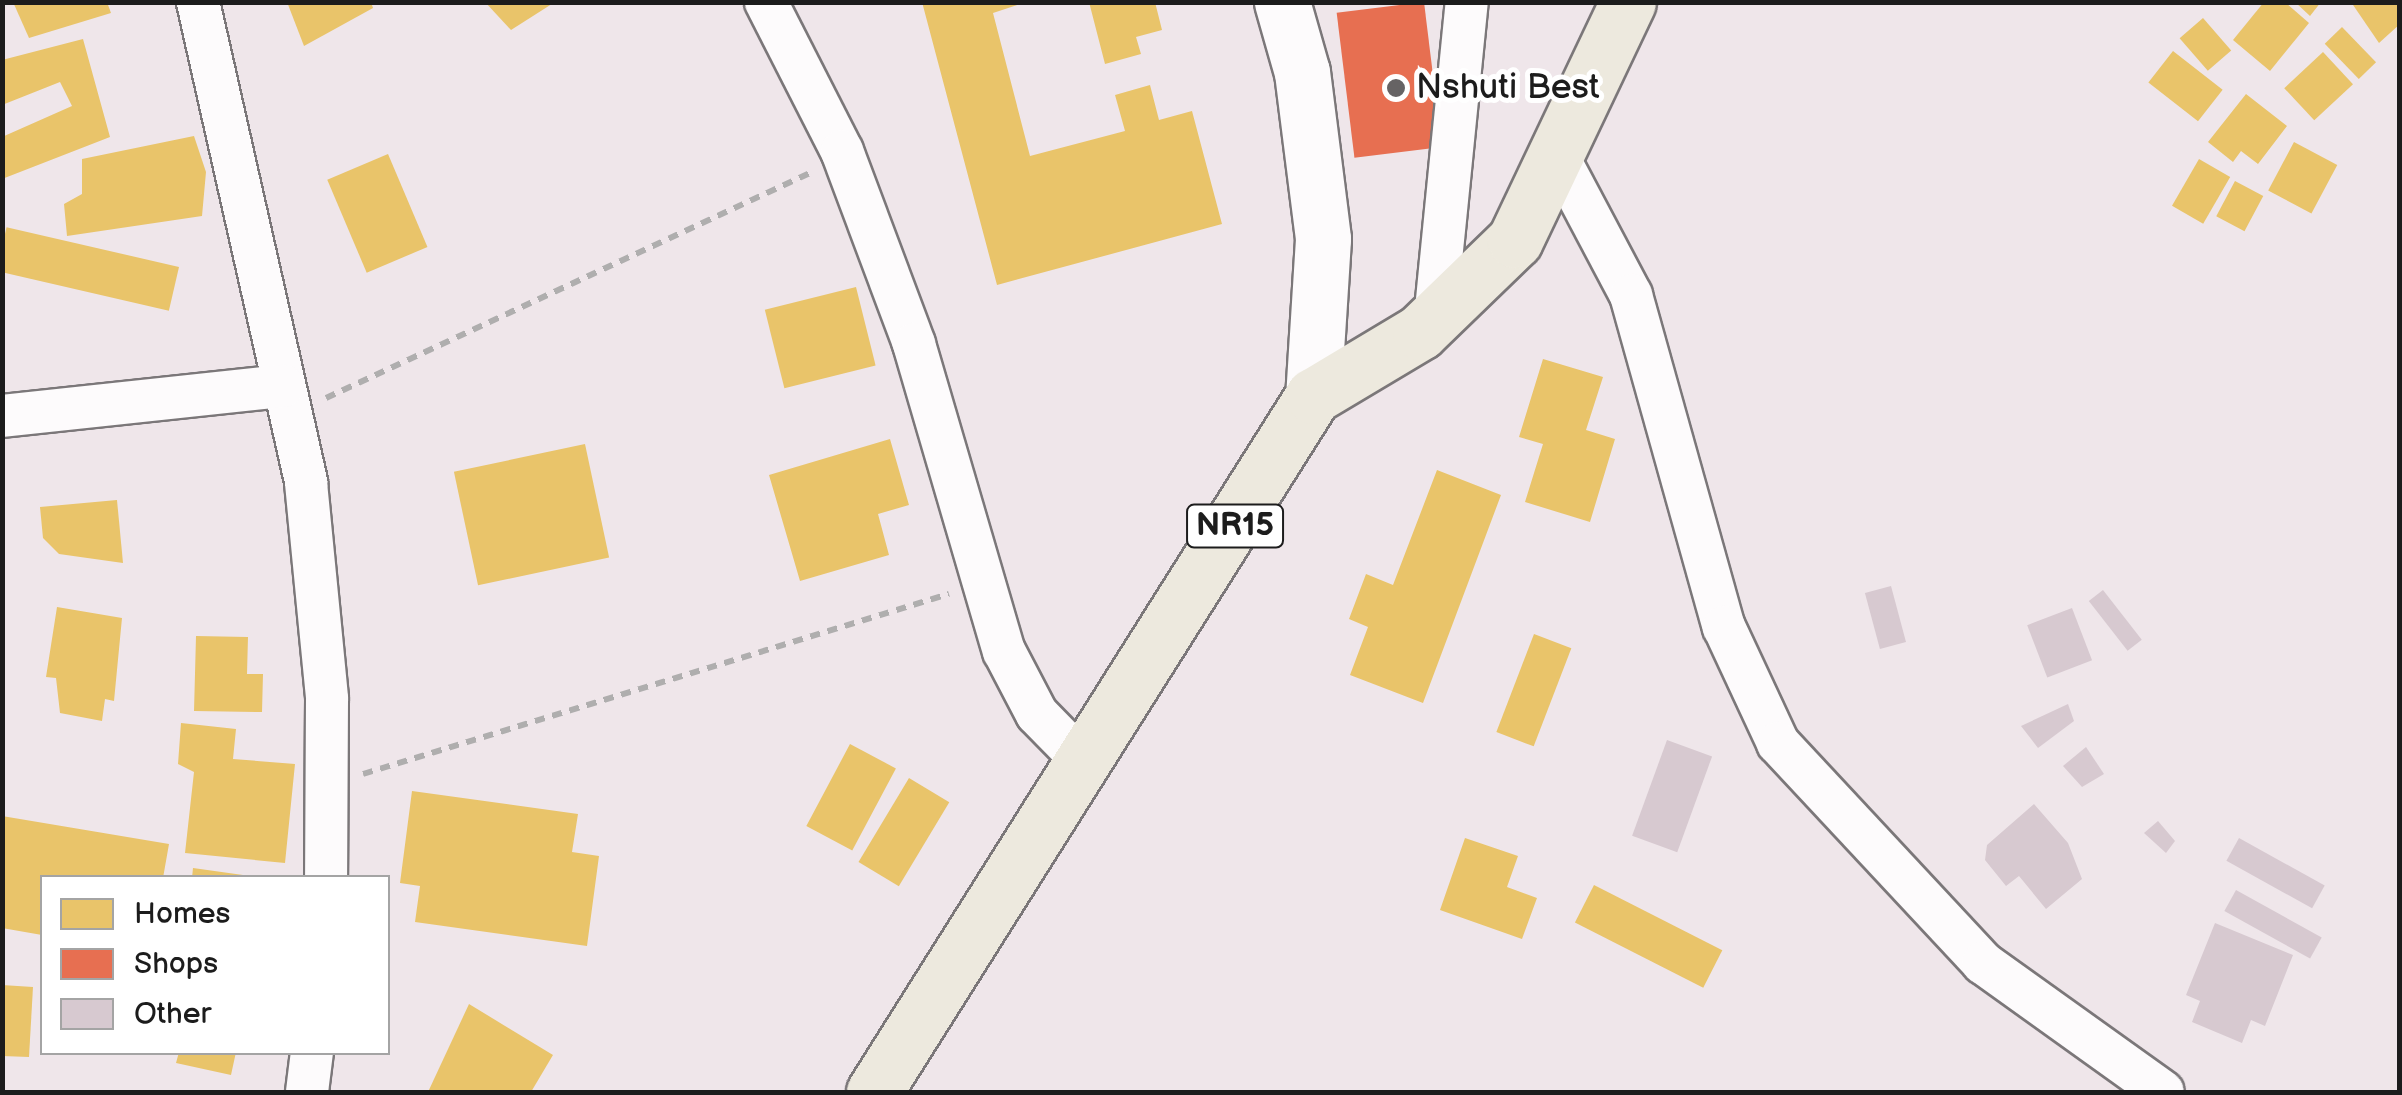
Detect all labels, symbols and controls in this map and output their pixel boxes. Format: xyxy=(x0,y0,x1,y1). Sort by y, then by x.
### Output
place label: Nshuti Best xyxy=(1416,67,1600,109)
marker: Nshuti Best xyxy=(1385,77,1407,99)
road number: NR15 xyxy=(1185,499,1285,553)
legend xyxy=(40,875,390,1055)
text: Homes xyxy=(134,896,230,932)
text: Shops xyxy=(134,946,218,982)
text: Other xyxy=(134,996,211,1032)

